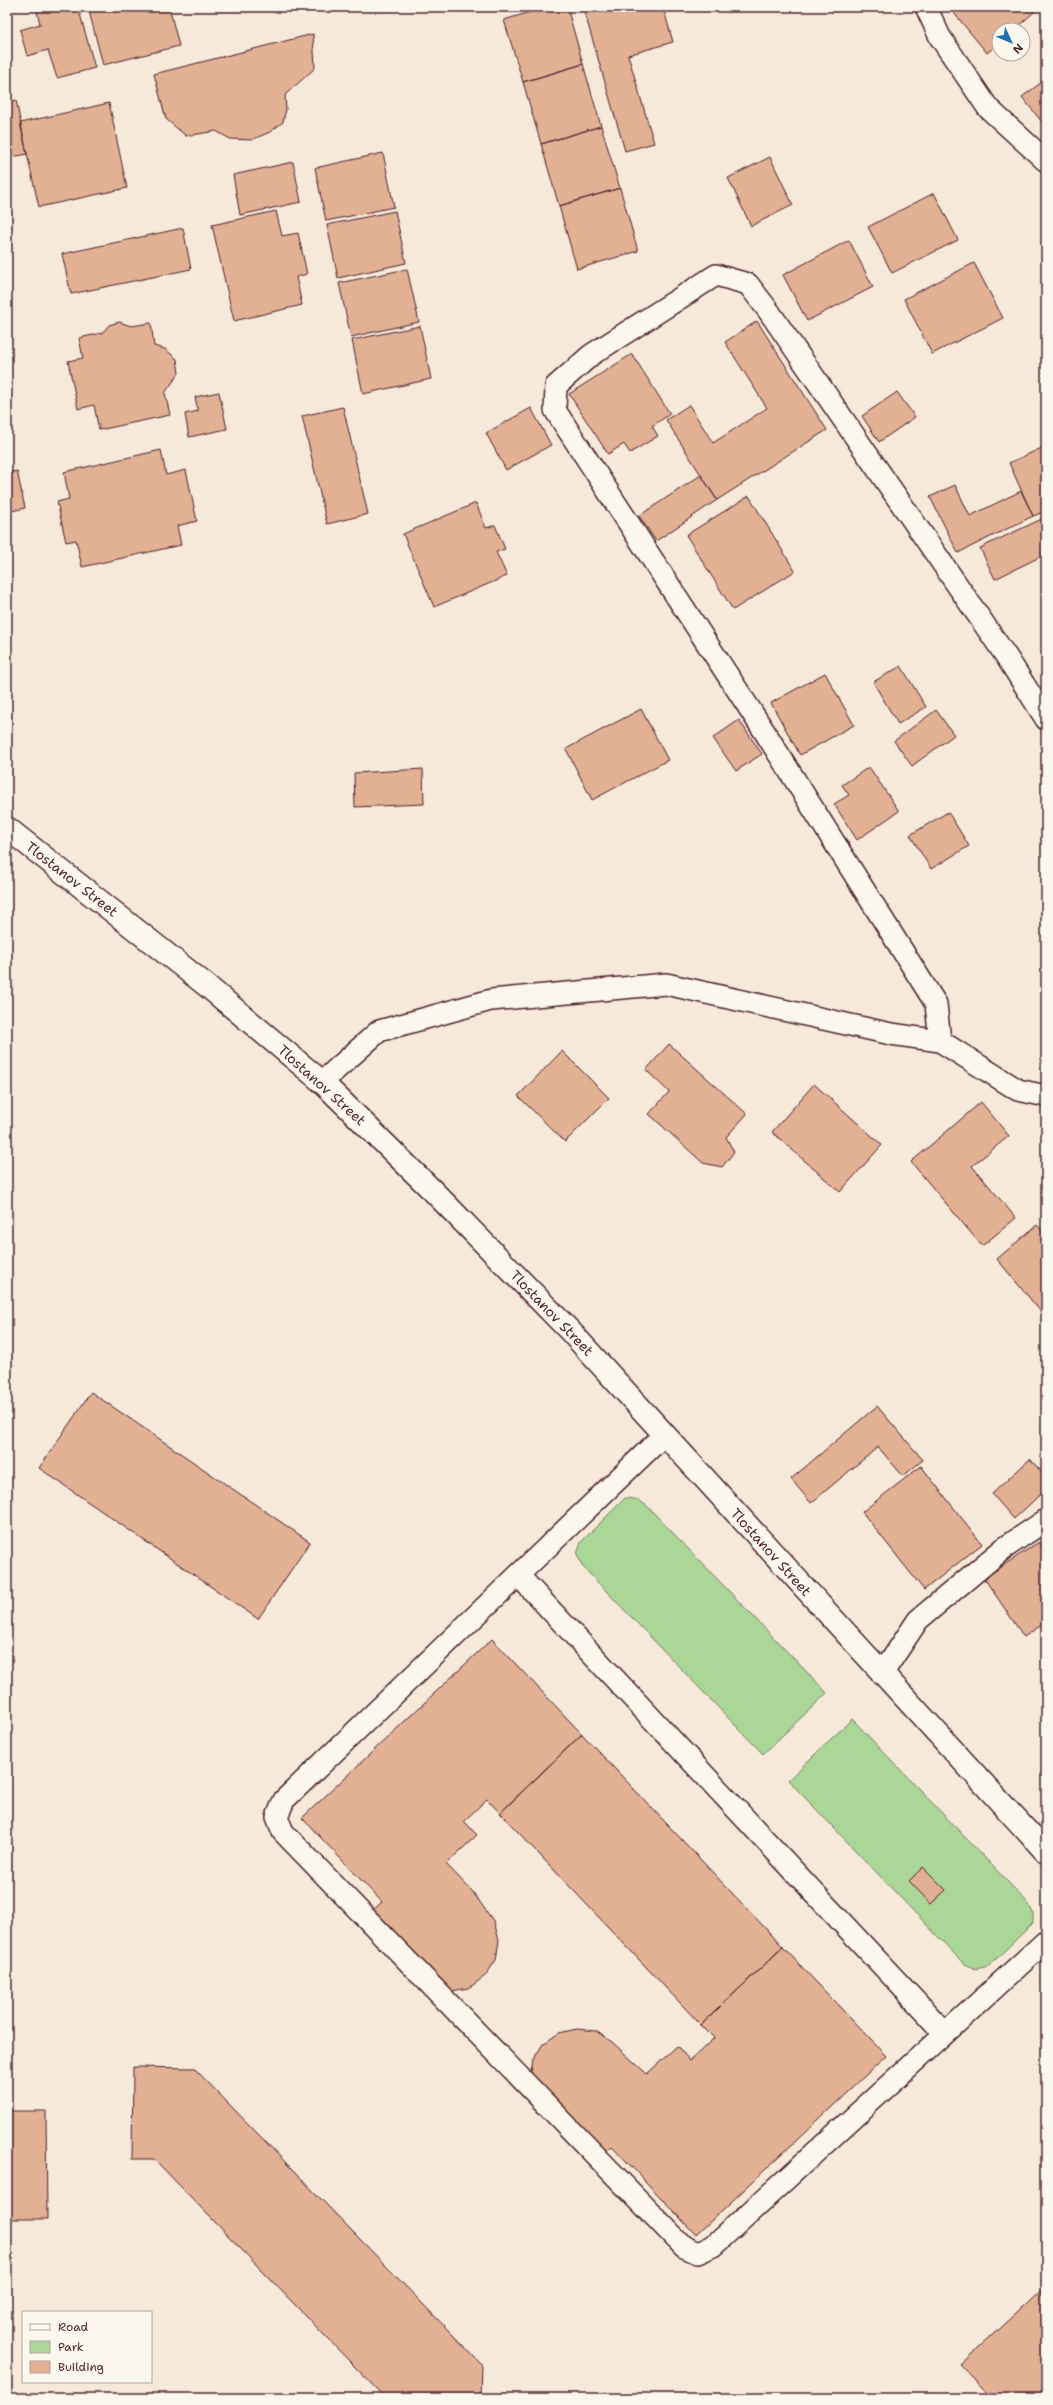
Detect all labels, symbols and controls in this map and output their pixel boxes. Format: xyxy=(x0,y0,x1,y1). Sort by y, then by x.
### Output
north arrow xyxy=(991,22,1031,62)
text: N xyxy=(1009,40,1026,57)
street label: Tlostanov Street xyxy=(22,837,122,921)
street label: Tlostanov Street xyxy=(274,1041,370,1129)
street label: Tlostanov Street xyxy=(507,1266,597,1360)
street label: Tlostanov Street xyxy=(727,1504,815,1600)
legend xyxy=(22,2311,152,2383)
text: Road xyxy=(58,2319,89,2335)
text: Park xyxy=(58,2339,84,2355)
text: Building xyxy=(58,2359,104,2375)

